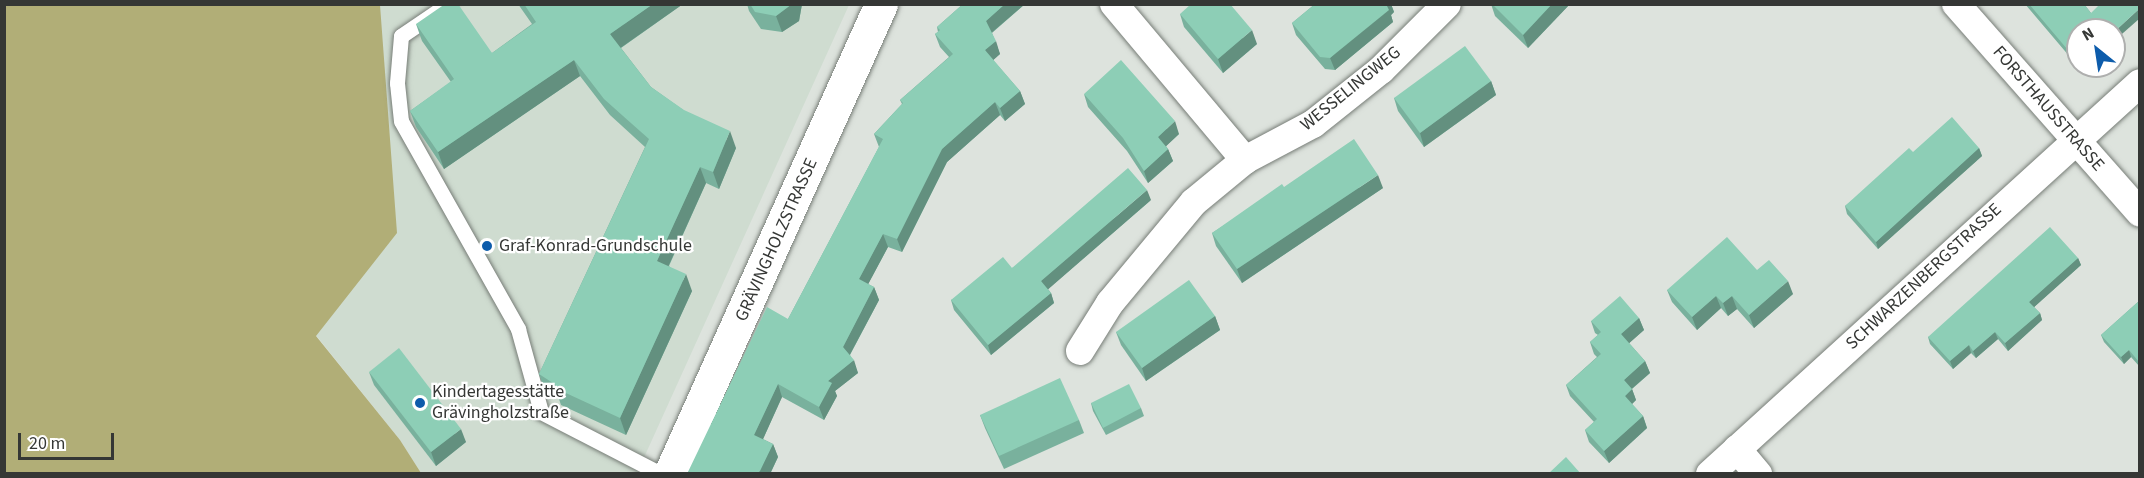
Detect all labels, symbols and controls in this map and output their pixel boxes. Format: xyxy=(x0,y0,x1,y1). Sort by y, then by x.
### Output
north arrow xyxy=(2066,18,2126,78)
text: N xyxy=(2078,22,2098,46)
street label: WESSELINGWEG xyxy=(1296,42,1406,136)
street label: FORSTHAUSSTRASSE xyxy=(1988,42,2108,176)
street label: GRÄVINGHOLZSTRASSE xyxy=(731,155,823,325)
street label: SCHWARZENBERGSTRASSE xyxy=(1842,199,2006,355)
place label: Graf-Konrad-Grundschule xyxy=(499,235,692,257)
marker: Graf-Konrad-Grundschule xyxy=(480,239,494,253)
place label: Kindertagesstätte Grävingholzstraße xyxy=(432,382,569,424)
marker: Kindertagesstätte Grävingholzstraße xyxy=(413,396,427,410)
scale bar xyxy=(21,421,117,459)
text: 20 m xyxy=(29,431,65,456)

